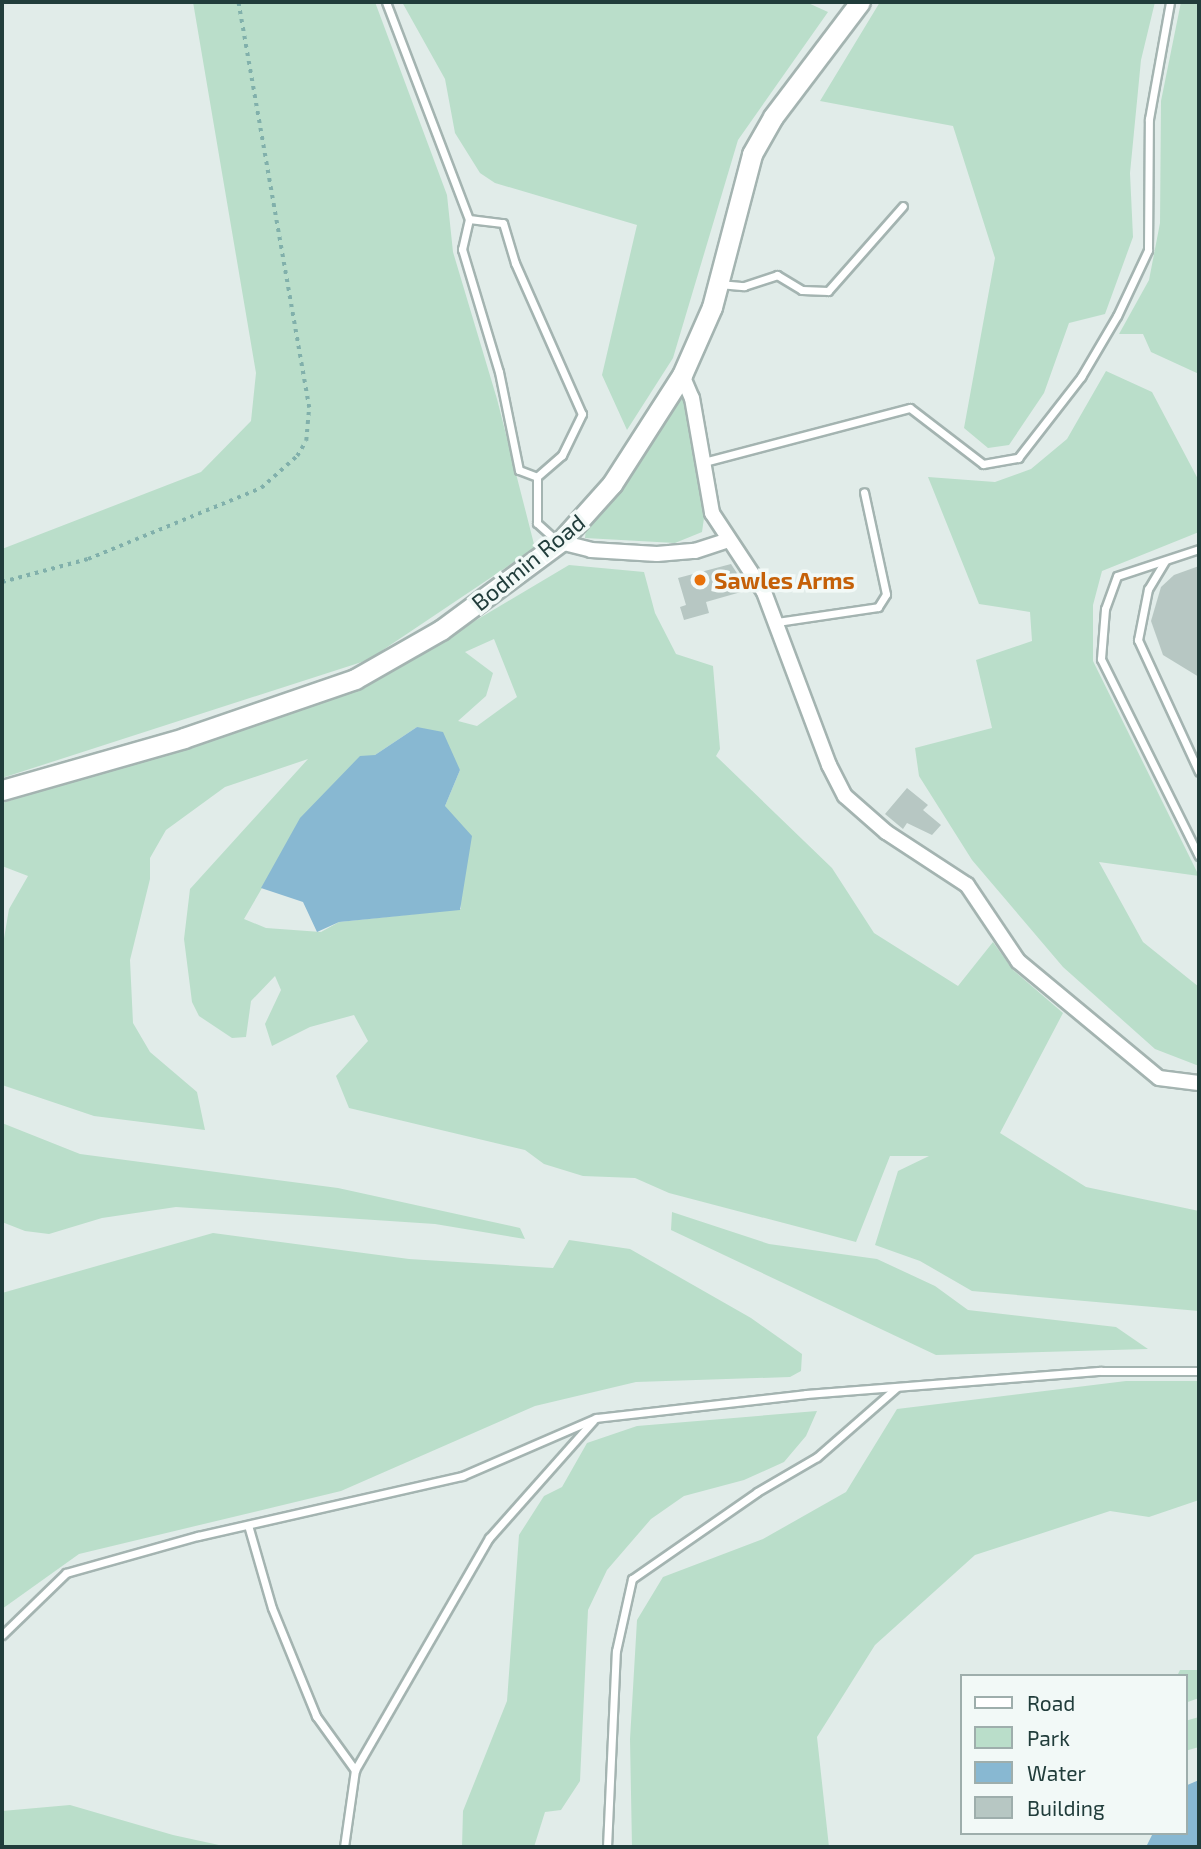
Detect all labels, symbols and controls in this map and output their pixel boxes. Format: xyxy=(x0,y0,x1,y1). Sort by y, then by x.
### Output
street label: Bodmin Road xyxy=(466,508,590,616)
place label: Sawles Arms xyxy=(714,566,855,594)
marker: Sawles Arms xyxy=(692,572,708,588)
legend xyxy=(960,1674,1187,1835)
text: Road xyxy=(1027,1690,1075,1715)
text: Park xyxy=(1027,1725,1070,1750)
text: Water xyxy=(1027,1760,1086,1785)
text: Building xyxy=(1027,1795,1105,1820)

